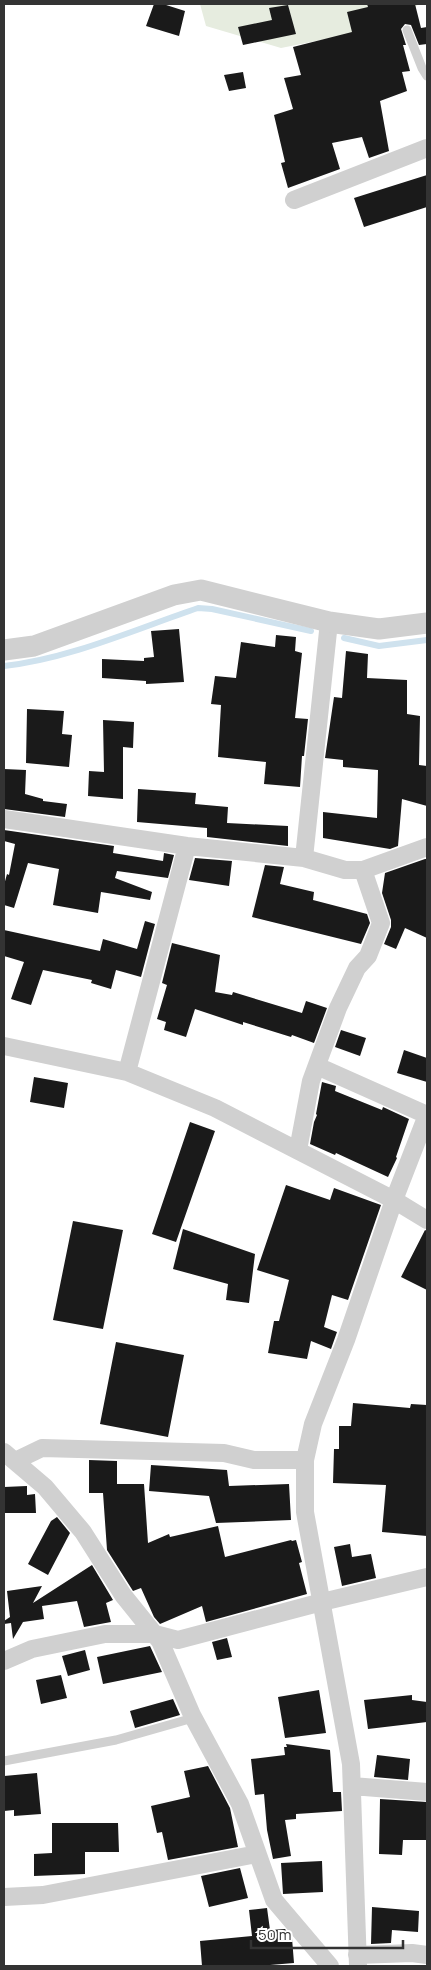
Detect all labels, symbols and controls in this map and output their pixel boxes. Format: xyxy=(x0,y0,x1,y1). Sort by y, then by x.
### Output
scale bar xyxy=(251,1918,404,1950)
text: 50 m xyxy=(258,1924,292,1945)

